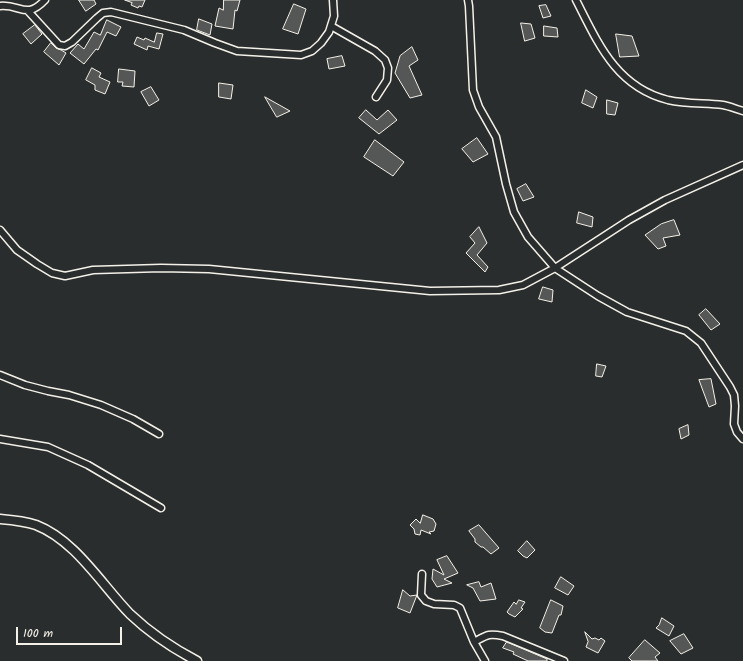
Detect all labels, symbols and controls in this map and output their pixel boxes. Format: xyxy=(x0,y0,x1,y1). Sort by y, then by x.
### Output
scale bar xyxy=(18,619,124,645)
text: 100 m xyxy=(23,624,53,643)

